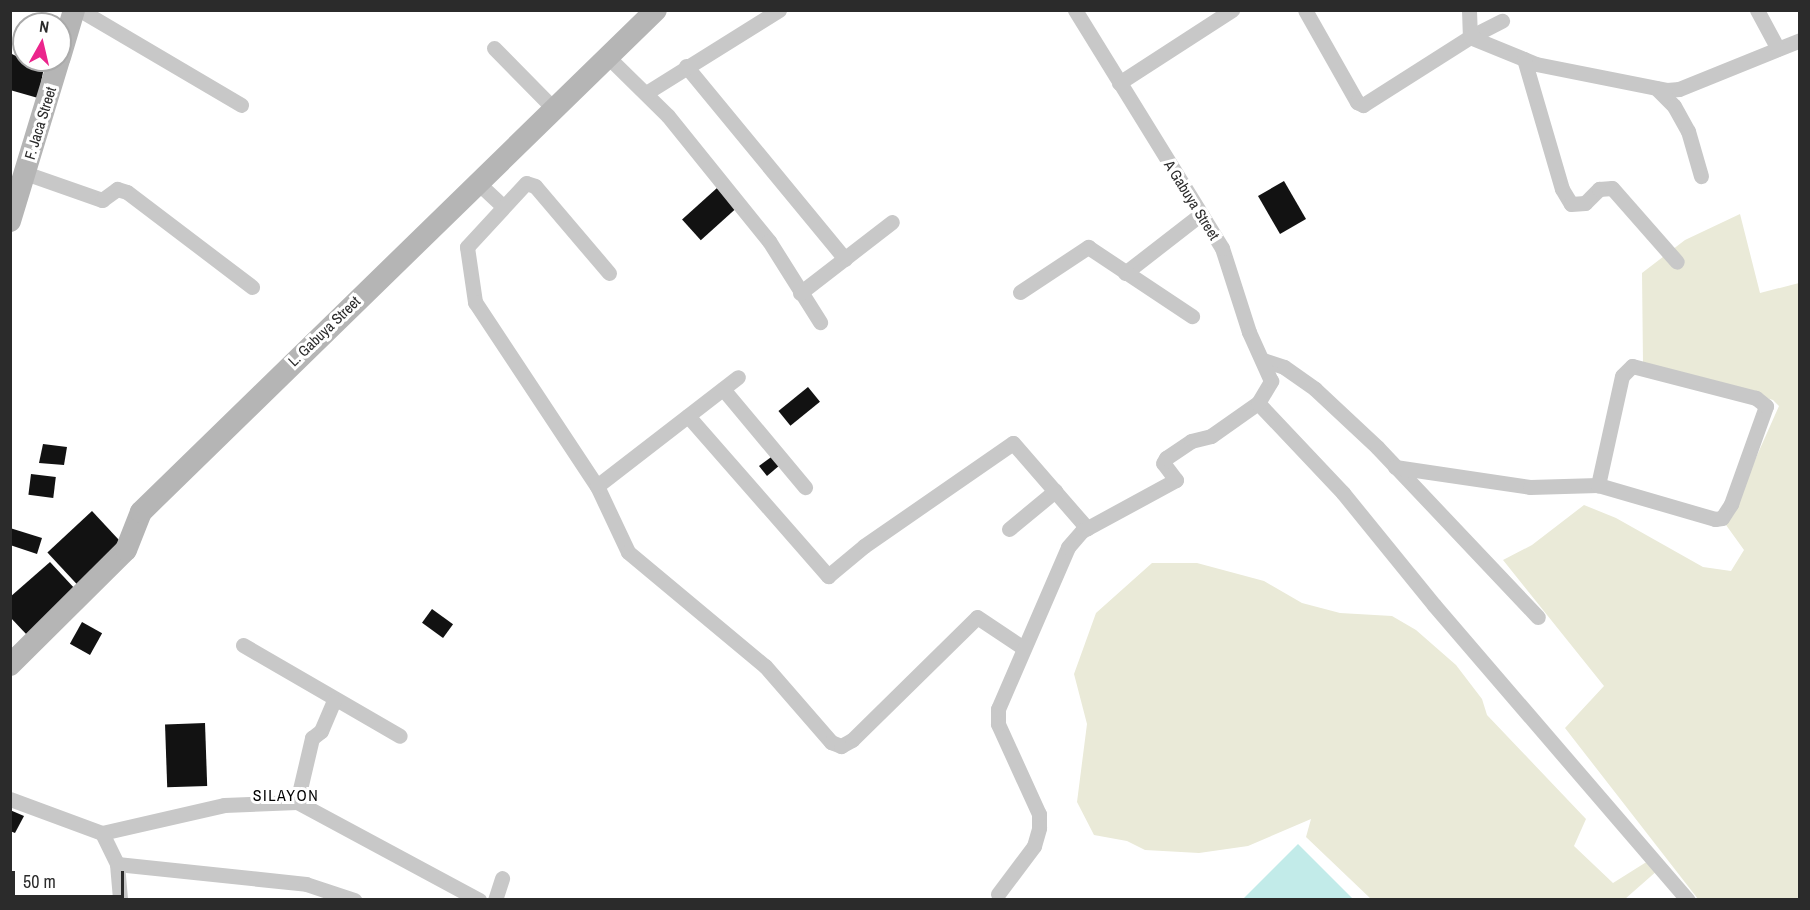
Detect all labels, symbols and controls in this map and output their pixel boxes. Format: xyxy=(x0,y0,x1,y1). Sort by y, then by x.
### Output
north arrow xyxy=(12,12,72,72)
text: N xyxy=(38,15,50,38)
street label: F. Jaca Street xyxy=(20,84,60,162)
street label: A Gabuya Street xyxy=(1160,157,1224,243)
street label: L. Gabuya Street xyxy=(284,292,364,370)
district label: SILAYON xyxy=(253,785,319,805)
scale bar xyxy=(15,859,128,897)
text: 50 m xyxy=(23,869,56,894)

